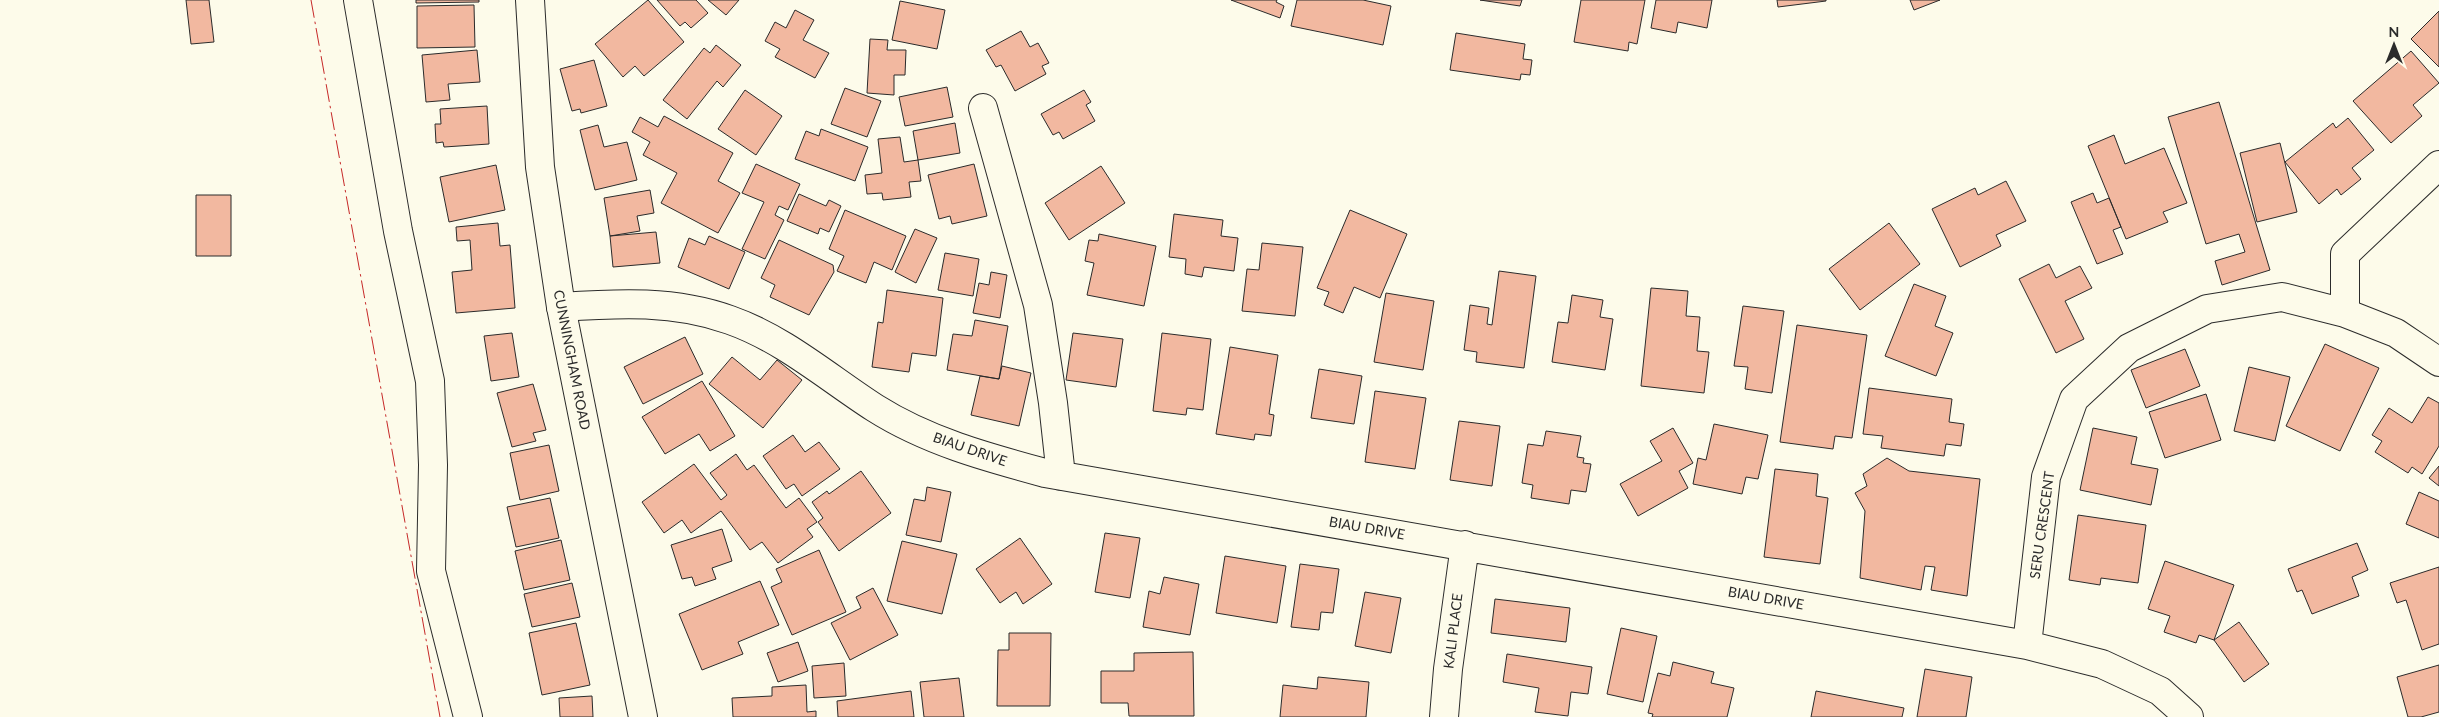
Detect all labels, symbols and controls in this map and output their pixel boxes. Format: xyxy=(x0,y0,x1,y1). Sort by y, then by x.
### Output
north arrow xyxy=(2369,20,2419,70)
text: N xyxy=(2389,23,2399,40)
street label: CUNNINGHAM ROAD xyxy=(551,288,594,431)
street label: BIAU DRIVE xyxy=(931,428,1009,469)
street label: SERU CRESCENT xyxy=(2026,469,2058,580)
street label: BIAU DRIVE xyxy=(1328,512,1406,543)
street label: BIAU DRIVE xyxy=(1727,582,1805,613)
street label: KALI PLACE xyxy=(1439,592,1466,670)

